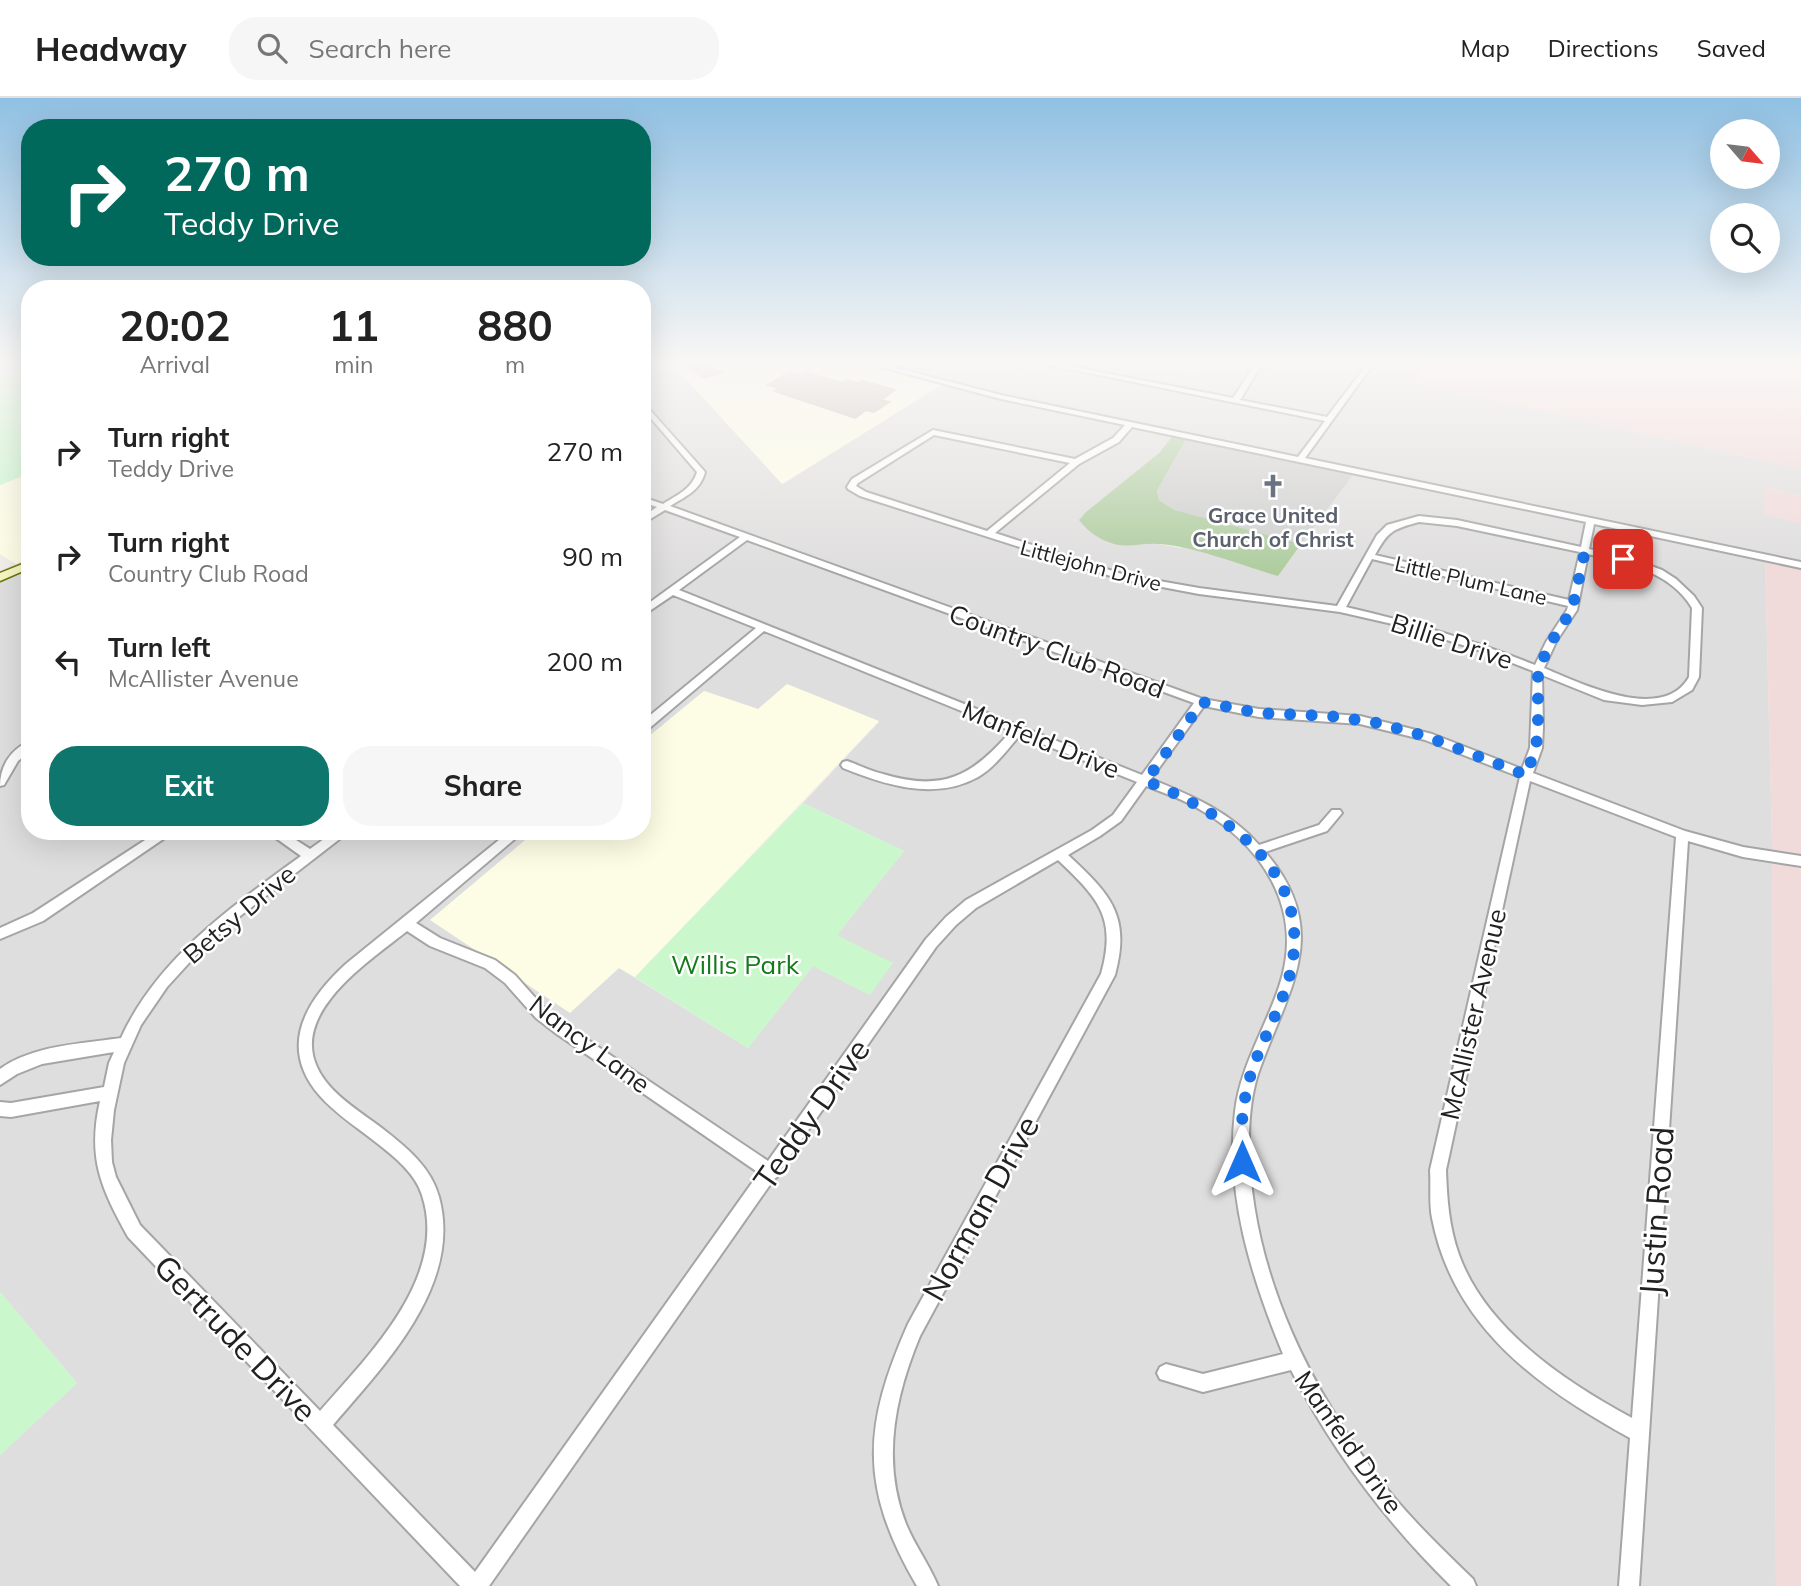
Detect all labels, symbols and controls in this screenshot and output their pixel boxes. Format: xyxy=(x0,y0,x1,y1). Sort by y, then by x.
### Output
search box xyxy=(229,17,719,80)
text: Headway xyxy=(35,28,187,69)
icon: search xyxy=(253,29,291,67)
text: Search here xyxy=(309,32,451,65)
text: Map xyxy=(1460,33,1510,63)
text: Directions xyxy=(1548,33,1659,63)
text: Saved xyxy=(1697,33,1766,63)
north arrow xyxy=(1710,119,1780,189)
map controls xyxy=(1710,119,1780,273)
text: 270 m xyxy=(164,142,310,203)
icon: right xyxy=(49,147,140,238)
text: Teddy Drive xyxy=(164,203,339,243)
button: search xyxy=(1710,203,1780,273)
text: 20:02 xyxy=(119,299,230,352)
text: 11 xyxy=(329,299,379,352)
text: 880 xyxy=(477,299,553,352)
text: Arrival xyxy=(140,350,210,379)
text: min xyxy=(334,350,373,379)
text: m xyxy=(505,350,525,379)
text: Turn right xyxy=(108,421,229,454)
icon: right xyxy=(49,433,87,471)
text: 270 m xyxy=(547,435,623,468)
text: Teddy Drive xyxy=(108,454,234,483)
church icon: Grace United Church of Christ xyxy=(1259,472,1287,500)
place label: Grace United Church of Christ xyxy=(1192,502,1354,552)
text: Turn right xyxy=(108,526,229,559)
pin xyxy=(1593,529,1653,589)
street label: Littlejohn Drive xyxy=(1018,534,1164,596)
icon: right xyxy=(49,538,87,576)
text: 90 m xyxy=(562,540,623,573)
icon: arrive xyxy=(1604,540,1642,578)
street label: Little Plum Lane xyxy=(1392,550,1550,610)
text: Country Club Road xyxy=(108,559,309,588)
street label: Country Club Road xyxy=(945,597,1169,705)
street label: Billie Drive xyxy=(1387,606,1517,676)
text: Turn left xyxy=(108,631,210,664)
icon: left xyxy=(49,643,87,681)
text: 200 m xyxy=(547,645,623,678)
text: McAllister Avenue xyxy=(108,664,299,693)
street label: Manfeld Drive xyxy=(957,692,1125,786)
button: Exit xyxy=(49,746,329,826)
button: Share xyxy=(343,746,623,826)
street label: Betsy Drive xyxy=(176,857,302,971)
street label: McAllister Avenue xyxy=(1433,905,1513,1123)
park label: Willis Park xyxy=(671,948,800,981)
street label: Nancy Lane xyxy=(523,988,657,1100)
street label: Teddy Drive xyxy=(744,1031,878,1197)
street label: Norman Drive xyxy=(913,1108,1047,1308)
position arrow xyxy=(1205,1125,1279,1199)
street label: Justin Road xyxy=(1630,1125,1682,1297)
street label: Gertrude Drive xyxy=(146,1246,326,1430)
street label: Manfeld Drive xyxy=(1288,1364,1410,1520)

